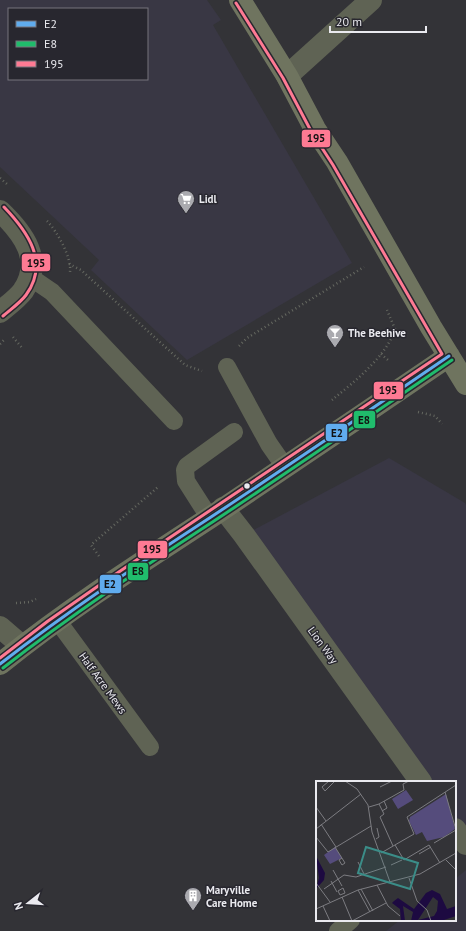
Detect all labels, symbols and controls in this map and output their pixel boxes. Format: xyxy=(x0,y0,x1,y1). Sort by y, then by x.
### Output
legend xyxy=(8,8,148,80)
scale bar xyxy=(330,8,426,34)
text: 20 m xyxy=(336,14,362,29)
text: E2 xyxy=(44,16,57,31)
text: E8 xyxy=(44,36,57,51)
text: 195 xyxy=(44,56,64,71)
line badge: 195 xyxy=(301,129,331,148)
text: 195 xyxy=(307,131,325,145)
supermarket icon: Lidl xyxy=(176,189,196,214)
place label: Lidl xyxy=(199,192,218,206)
line badge: 195 xyxy=(21,253,51,272)
text: 195 xyxy=(27,256,45,270)
bar icon: The Beehive xyxy=(325,323,345,348)
place label: The Beehive xyxy=(348,326,406,340)
line badge: 195 xyxy=(373,381,404,400)
text: 195 xyxy=(379,383,397,397)
line badge: E8 xyxy=(353,410,376,429)
text: E8 xyxy=(358,413,370,427)
line badge: E2 xyxy=(325,423,348,442)
text: E2 xyxy=(331,426,343,440)
unlabelled marker xyxy=(242,481,252,491)
line badge: 195 xyxy=(137,540,168,559)
text: 195 xyxy=(143,542,161,556)
line badge: E8 xyxy=(127,562,149,581)
text: E8 xyxy=(132,564,144,578)
line badge: E2 xyxy=(99,574,122,594)
text: E2 xyxy=(104,577,116,591)
street label: Lion Way xyxy=(305,624,342,667)
street label: Half Acre Mews xyxy=(76,650,130,717)
inset map xyxy=(316,781,456,921)
north arrow xyxy=(8,883,48,923)
place label: Maryville Care Home xyxy=(206,883,258,910)
building icon: Maryville Care Home xyxy=(183,886,203,911)
text: N xyxy=(11,900,26,911)

